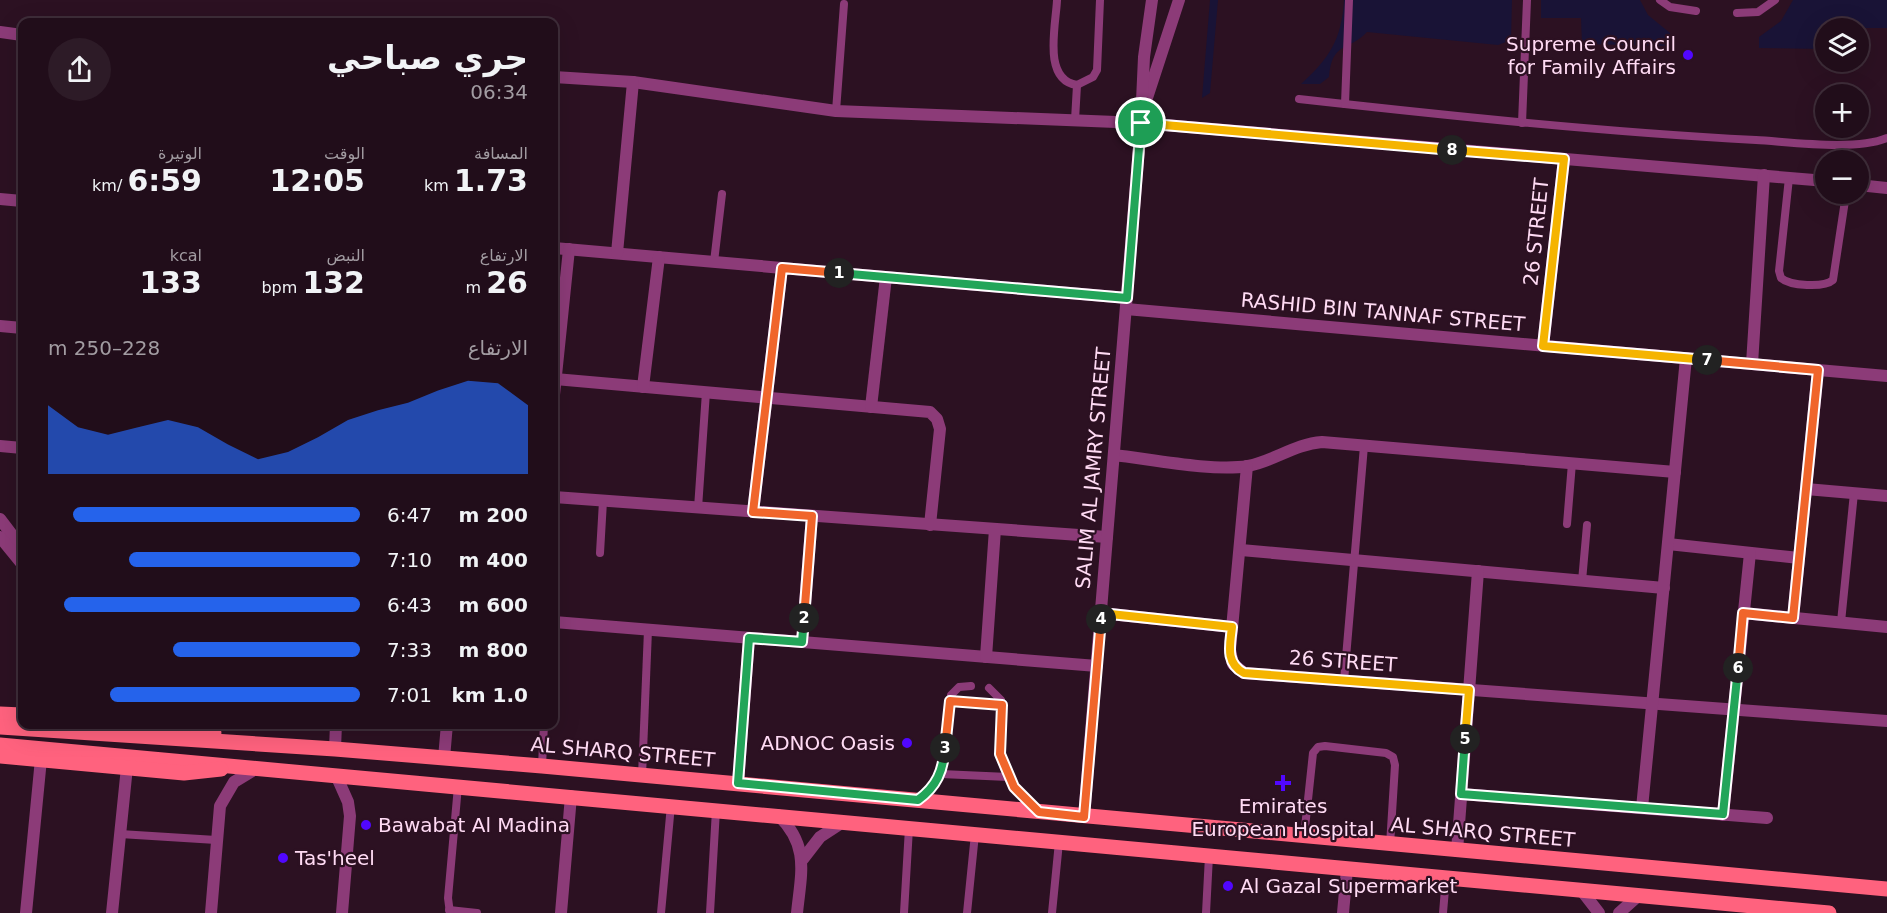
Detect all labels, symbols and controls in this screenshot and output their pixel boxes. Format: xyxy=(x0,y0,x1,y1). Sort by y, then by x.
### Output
map controls xyxy=(1815,18,1869,204)
button: layers xyxy=(1815,18,1869,72)
place label: Supreme Council for Family Affairs xyxy=(1506,32,1676,79)
button: share xyxy=(48,38,111,101)
text: جري صباحي xyxy=(327,38,528,77)
marker: Supreme Council for Family Affairs xyxy=(1681,48,1695,62)
text: 06:34 xyxy=(470,80,528,104)
button: + xyxy=(1815,84,1869,138)
pin xyxy=(1115,97,1166,148)
icon: arrive xyxy=(1124,106,1157,139)
pin: 8 xyxy=(1437,135,1467,165)
text: 8 xyxy=(1446,140,1458,159)
text: الوتيرة xyxy=(158,144,202,163)
text: الوقت xyxy=(324,144,365,163)
text: المسافة xyxy=(474,144,528,163)
button: − xyxy=(1815,150,1869,204)
text: 6:59 xyxy=(127,163,202,198)
text: 12:05 xyxy=(270,163,365,198)
text: 1.73 xyxy=(454,163,528,198)
text: /km xyxy=(92,176,127,195)
text: km xyxy=(424,176,454,195)
street label: 26 STREET xyxy=(1518,176,1554,287)
text: kcal xyxy=(170,246,202,265)
text: النبض xyxy=(326,246,365,265)
text: الارتفاع xyxy=(480,246,528,265)
pin: 1 xyxy=(824,258,854,288)
text: 1 xyxy=(833,263,845,282)
text: 133 xyxy=(139,265,202,300)
text: 132 xyxy=(302,265,365,300)
text: 26 xyxy=(486,265,528,300)
text: bpm xyxy=(261,278,302,297)
text: m xyxy=(466,278,486,297)
street label: RASHID BIN TANNAF STREET xyxy=(1240,288,1527,336)
text: 228–250 m xyxy=(48,336,160,360)
text: الارتفاع xyxy=(468,336,528,360)
street label: SALIM AL JAMRY STREET xyxy=(1070,345,1116,590)
pin: 7 xyxy=(1692,345,1722,375)
text: 7 xyxy=(1701,350,1713,369)
text: 6:47 xyxy=(387,503,432,527)
text: 200 m xyxy=(458,503,528,527)
text: 7:10 xyxy=(387,548,432,572)
text: 400 m xyxy=(458,548,528,572)
text: 6:43 xyxy=(387,593,432,617)
text: 600 m xyxy=(458,593,528,617)
pin: 2 xyxy=(789,603,819,633)
pin: 4 xyxy=(1086,604,1116,634)
text: 2 xyxy=(798,608,810,627)
text: 4 xyxy=(1095,609,1107,628)
text: 7:33 xyxy=(387,638,432,662)
text: 800 m xyxy=(458,638,528,662)
street label: 26 STREET xyxy=(1288,645,1399,677)
pin: 6 xyxy=(1723,653,1753,683)
text: 6 xyxy=(1732,658,1744,677)
text: 7:01 xyxy=(387,683,432,707)
text: 1.0 km xyxy=(451,683,528,707)
pin: 5 xyxy=(1450,724,1480,754)
text: 5 xyxy=(1459,729,1471,748)
place label: ADNOC Oasis xyxy=(760,731,895,755)
street label: AL SHARQ STREET xyxy=(530,732,717,772)
pin: 3 xyxy=(930,733,960,763)
marker: ADNOC Oasis xyxy=(900,736,914,750)
text: 3 xyxy=(939,738,951,757)
marker: Emirates European Hospital xyxy=(1274,774,1292,792)
place label: Emirates European Hospital xyxy=(1191,794,1375,841)
street label: AL SHARQ STREET xyxy=(1390,812,1577,852)
place label: Bawabat Al Madina xyxy=(378,813,570,837)
marker: Bawabat Al Madina xyxy=(359,818,373,832)
place label: Tas'heel xyxy=(294,846,375,870)
marker: Tas'heel xyxy=(276,851,290,865)
place label: Al Gazal Supermarket xyxy=(1240,874,1457,898)
marker: Al Gazal Supermarket xyxy=(1221,879,1235,893)

